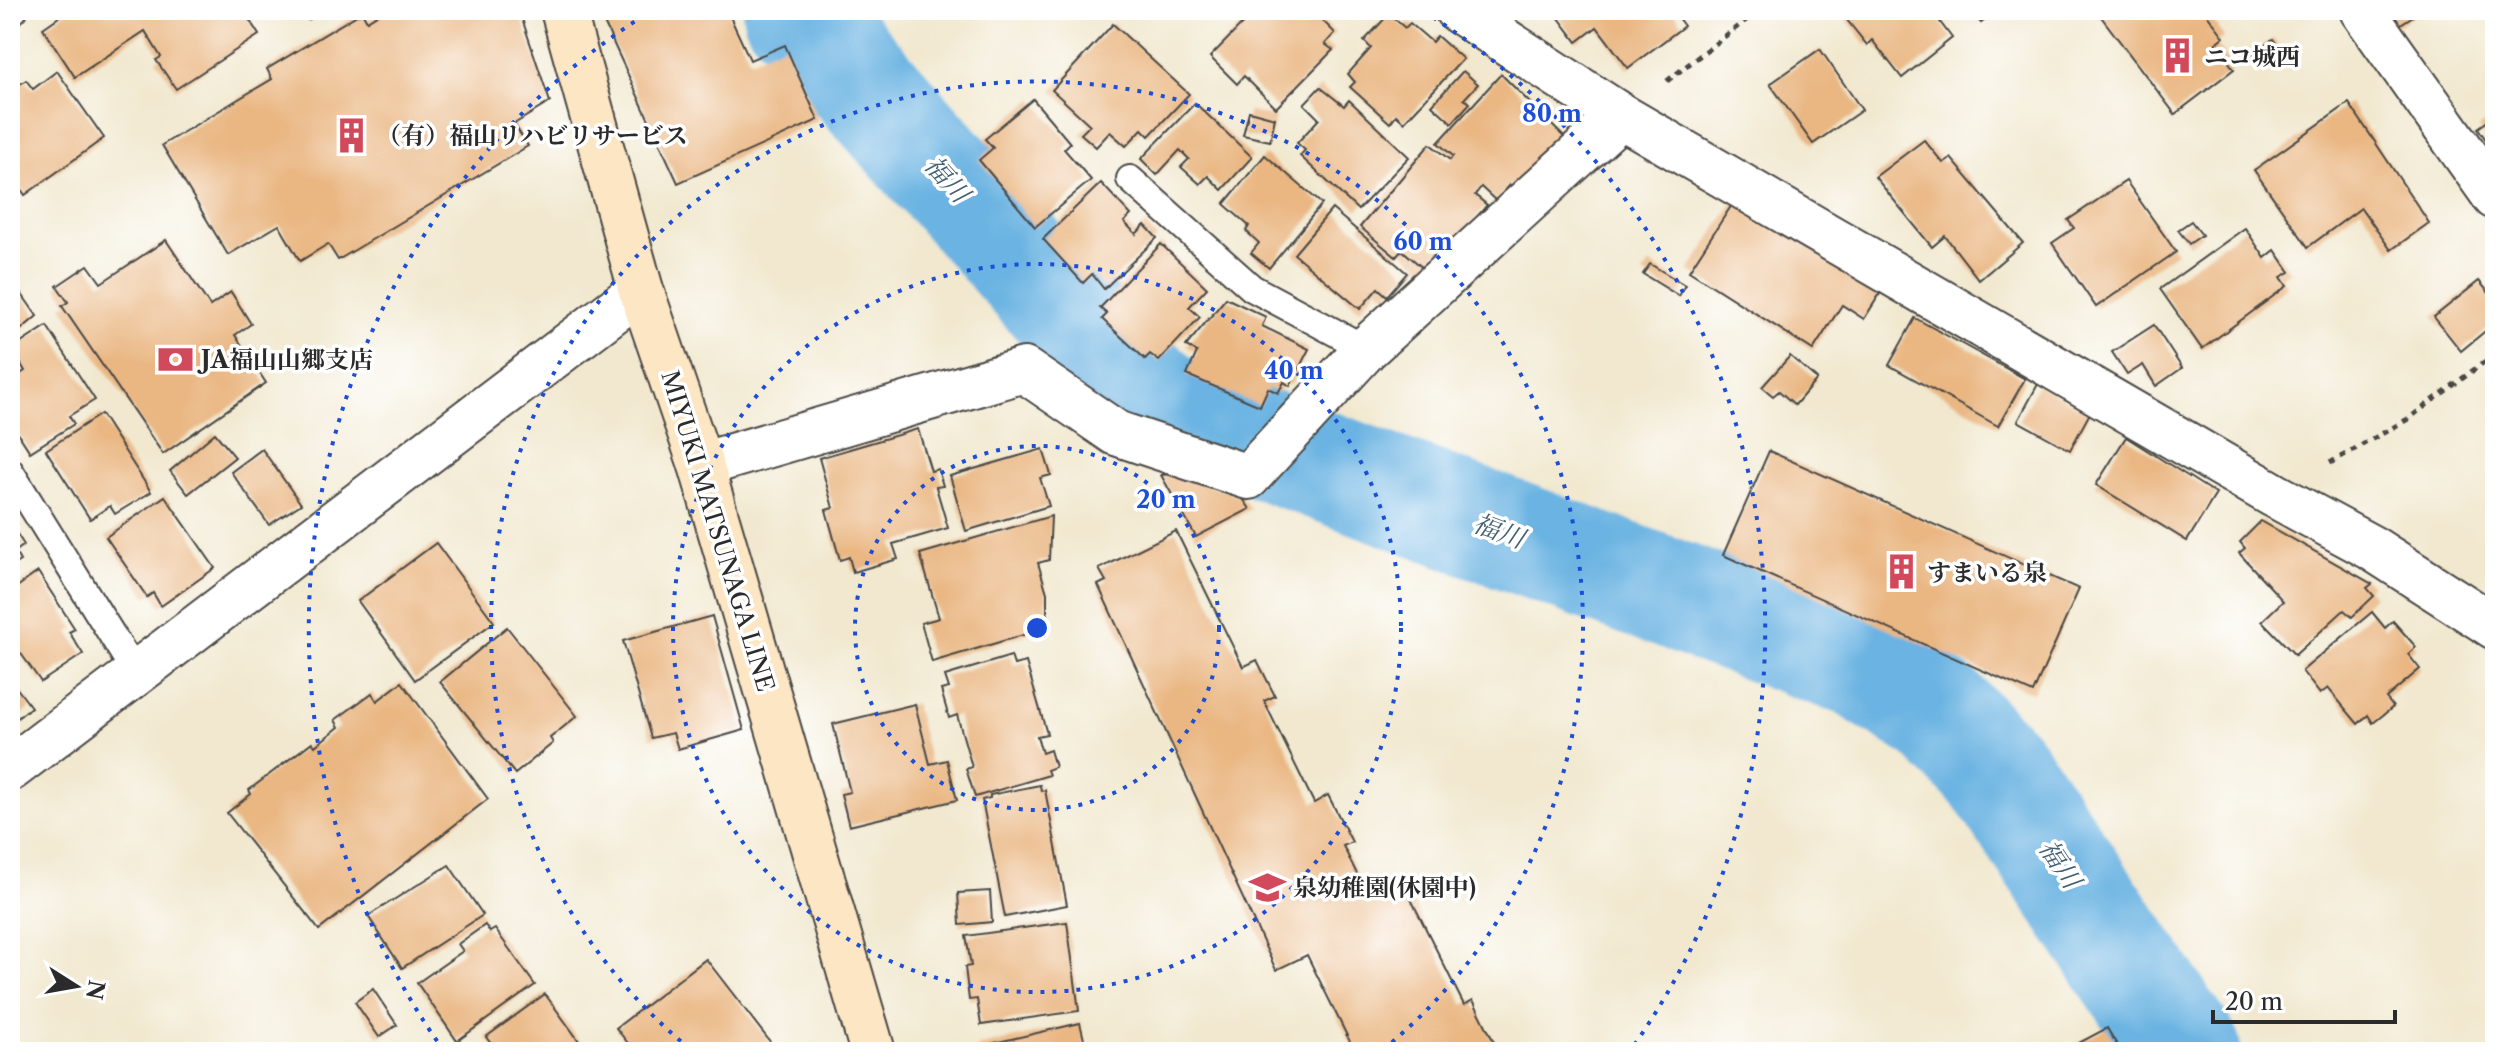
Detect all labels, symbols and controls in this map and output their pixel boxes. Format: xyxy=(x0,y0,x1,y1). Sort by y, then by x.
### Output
building icon: ニコ城西 xyxy=(2159,37,2197,75)
place label: ニコ城西 xyxy=(2204,42,2300,71)
text: 80 m xyxy=(1522,99,1582,128)
building icon: （有）福山リハビリサービス xyxy=(332,116,370,154)
place label: （有）福山リハビリサービス xyxy=(377,121,688,150)
water label: 福川 xyxy=(918,149,978,211)
text: 60 m xyxy=(1393,227,1453,256)
bank icon: JA福山山郷支店 xyxy=(156,340,194,378)
place label: JA福山山郷支店 xyxy=(197,345,373,374)
text: 40 m xyxy=(1264,356,1324,385)
street label: MIYUKI MATSUNAGA LINE xyxy=(655,367,781,695)
text: 20 m xyxy=(1136,485,1196,514)
water label: 福川 xyxy=(1469,507,1532,556)
building icon: すまいる泉 xyxy=(1882,553,1920,591)
place label: すまいる泉 xyxy=(1927,558,2047,587)
centre of rings xyxy=(1023,614,1051,642)
water label: 福川 xyxy=(2032,833,2089,897)
school or university icon: 泉幼稚園(休園中) xyxy=(1248,868,1286,906)
place label: 泉幼稚園(休園中) xyxy=(1293,873,1476,902)
north arrow xyxy=(36,946,116,1026)
scale bar xyxy=(2213,974,2395,1024)
text: N xyxy=(80,978,110,1002)
text: 20 m xyxy=(2225,987,2283,1016)

